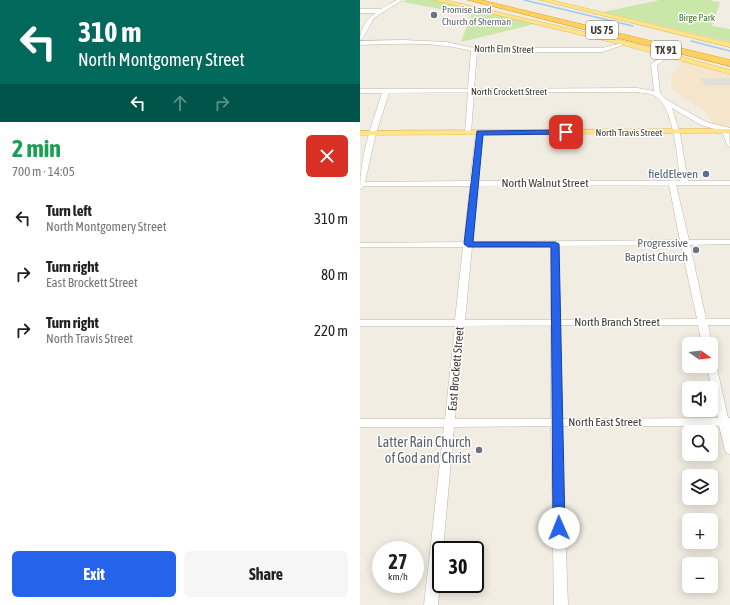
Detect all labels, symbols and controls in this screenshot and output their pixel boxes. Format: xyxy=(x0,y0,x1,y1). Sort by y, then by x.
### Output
place label: Promise Land Church of Sherman xyxy=(442,4,511,27)
marker: Promise Land Church of Sherman xyxy=(429,10,439,20)
park label: Birge Park xyxy=(679,12,716,23)
icon: left xyxy=(12,16,64,68)
text: 310 m xyxy=(78,16,141,48)
road number: US 75 xyxy=(586,21,618,39)
road number: TX 91 xyxy=(651,41,681,59)
street label: North Elm Street xyxy=(474,43,534,55)
text: North Montgomery Street xyxy=(78,49,245,70)
street label: North Crockett Street xyxy=(471,86,547,97)
icon: left xyxy=(127,92,149,114)
icon: ahead xyxy=(169,92,191,114)
icon: right xyxy=(211,92,233,114)
pin xyxy=(549,115,583,149)
icon: arrive xyxy=(555,121,577,143)
street label: North Travis Street xyxy=(596,127,663,138)
text: 2 min xyxy=(12,135,61,162)
button: close xyxy=(306,135,348,177)
text: 700 m · 14:05 xyxy=(12,164,75,179)
place label: fieldEleven xyxy=(648,167,698,181)
marker: fieldEleven xyxy=(701,169,711,179)
street label: North Walnut Street xyxy=(501,176,589,190)
text: Turn left xyxy=(46,202,92,219)
icon: left xyxy=(12,207,34,229)
text: 310 m xyxy=(314,210,348,227)
text: North Montgomery Street xyxy=(46,219,166,234)
place label: Progressive Baptist Church xyxy=(625,236,688,264)
marker: Progressive Baptist Church xyxy=(691,245,701,255)
text: Turn right xyxy=(46,258,99,275)
icon: right xyxy=(12,263,34,285)
text: 80 m xyxy=(321,266,348,283)
text: East Brockett Street xyxy=(46,275,138,290)
text: Turn right xyxy=(46,314,99,331)
street label: North Branch Street xyxy=(574,315,660,329)
icon: right xyxy=(12,319,34,341)
text: 220 m xyxy=(314,322,348,339)
street label: East Brockett Street xyxy=(445,326,467,412)
text: North Travis Street xyxy=(46,331,133,346)
north arrow xyxy=(682,337,718,373)
map controls xyxy=(682,337,718,593)
button: sound xyxy=(682,381,718,417)
street label: North East Street xyxy=(568,415,642,429)
button: search xyxy=(682,425,718,461)
place label: Latter Rain Church of God and Christ xyxy=(377,434,471,466)
marker: Latter Rain Church of God and Christ xyxy=(474,445,484,455)
button: layers xyxy=(682,469,718,505)
position arrow xyxy=(538,507,580,549)
button: + xyxy=(682,513,718,549)
speed limit sign: 30 xyxy=(432,541,484,593)
text: 27 xyxy=(389,550,407,573)
button: Exit xyxy=(12,551,176,597)
button: Share xyxy=(184,551,348,597)
button: − xyxy=(682,557,718,593)
text: km/h xyxy=(388,571,408,582)

